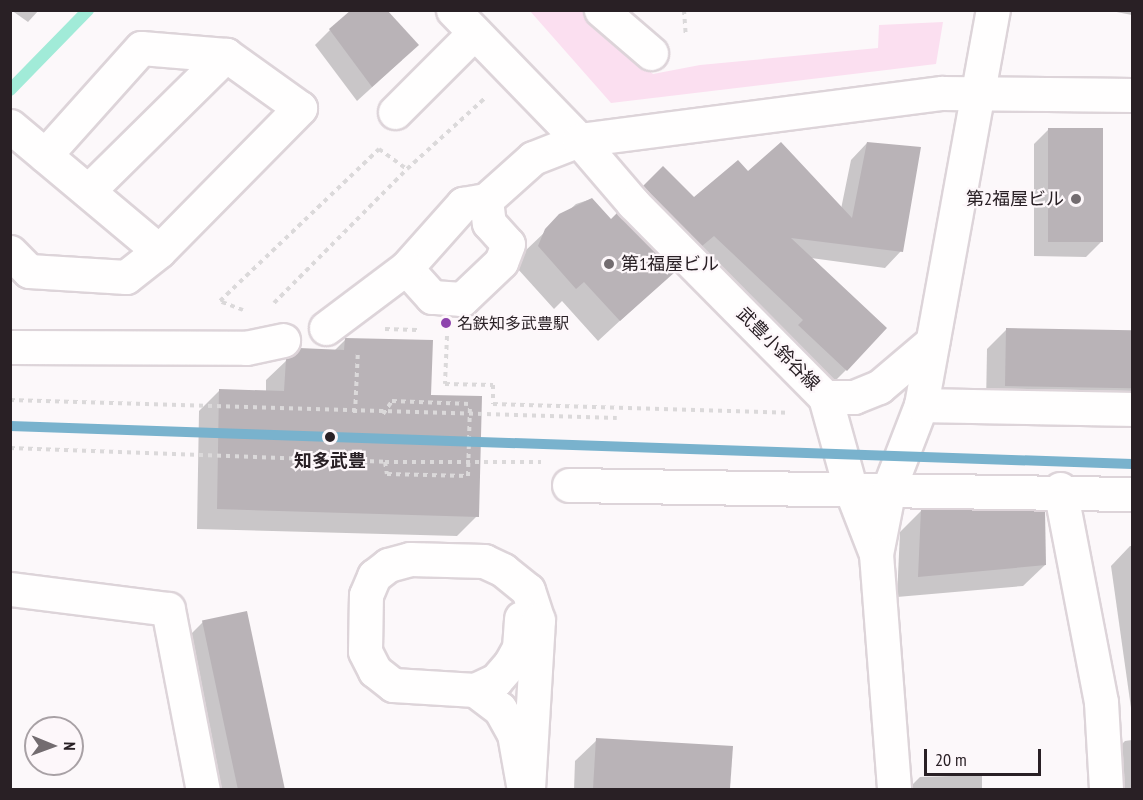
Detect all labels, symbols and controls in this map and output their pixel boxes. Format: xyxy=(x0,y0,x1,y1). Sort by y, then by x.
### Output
place label: 第2福屋ビル xyxy=(966,188,1064,210)
marker: 第2福屋ビル xyxy=(1069,192,1083,206)
place label: 第1福屋ビル xyxy=(621,253,719,275)
marker: 第1福屋ビル xyxy=(602,257,616,271)
street label: 武豊小鈴谷線 xyxy=(732,303,824,395)
place label: 名鉄知多武豊駅 xyxy=(457,313,569,333)
marker: 名鉄知多武豊駅 xyxy=(440,317,452,329)
marker: 知多武豊 xyxy=(319,426,341,448)
place label: 知多武豊 xyxy=(294,450,366,472)
north arrow xyxy=(24,716,84,776)
scale bar xyxy=(927,737,1044,775)
text: N xyxy=(60,742,80,751)
text: 20 m xyxy=(935,748,967,771)

